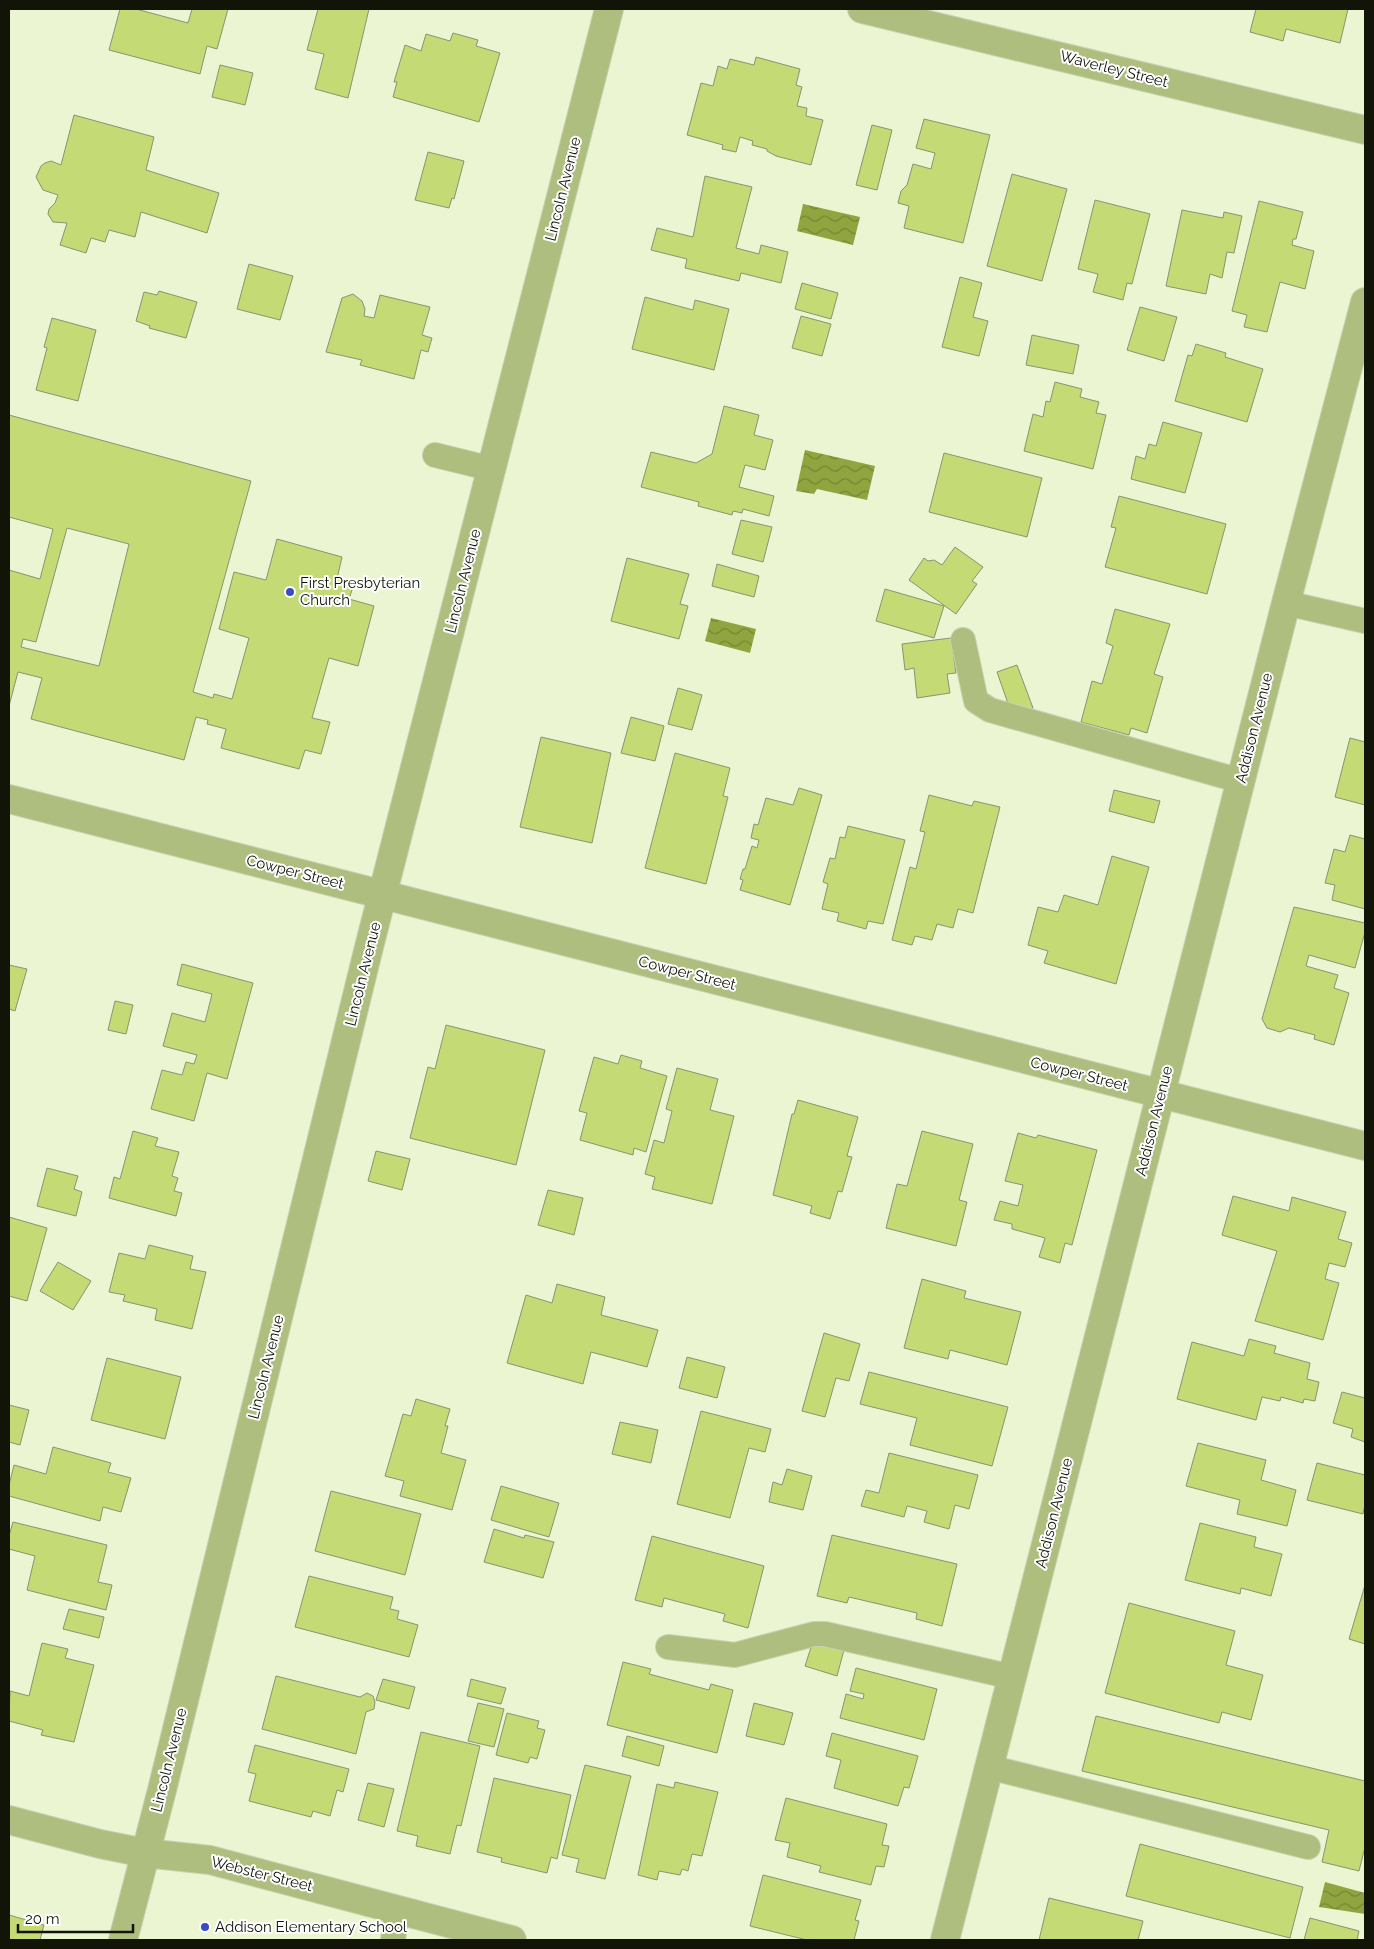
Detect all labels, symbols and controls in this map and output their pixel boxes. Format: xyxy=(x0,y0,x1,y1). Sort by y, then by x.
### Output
street label: Waverley Street xyxy=(1058,47,1170,91)
street label: Lincoln Avenue xyxy=(541,135,585,243)
street label: Lincoln Avenue xyxy=(441,527,485,635)
place label: First Presbyterian Church xyxy=(300,574,420,609)
marker: First Presbyterian Church xyxy=(284,586,296,598)
street label: Addison Avenue xyxy=(1232,671,1276,785)
street label: Cowper Street xyxy=(245,851,345,893)
street label: Lincoln Avenue xyxy=(341,920,385,1028)
street label: Cowper Street xyxy=(637,952,737,994)
street label: Cowper Street xyxy=(1029,1053,1129,1095)
street label: Addison Avenue xyxy=(1132,1064,1176,1178)
street label: Lincoln Avenue xyxy=(244,1313,288,1421)
street label: Addison Avenue xyxy=(1032,1456,1076,1570)
street label: Lincoln Avenue xyxy=(147,1706,191,1814)
street label: Webster Street xyxy=(209,1853,315,1895)
scale bar xyxy=(18,1902,132,1934)
text: 20 m xyxy=(25,1910,60,1928)
place label: Addison Elementary School xyxy=(215,1918,408,1936)
marker: Addison Elementary School xyxy=(199,1921,211,1933)

